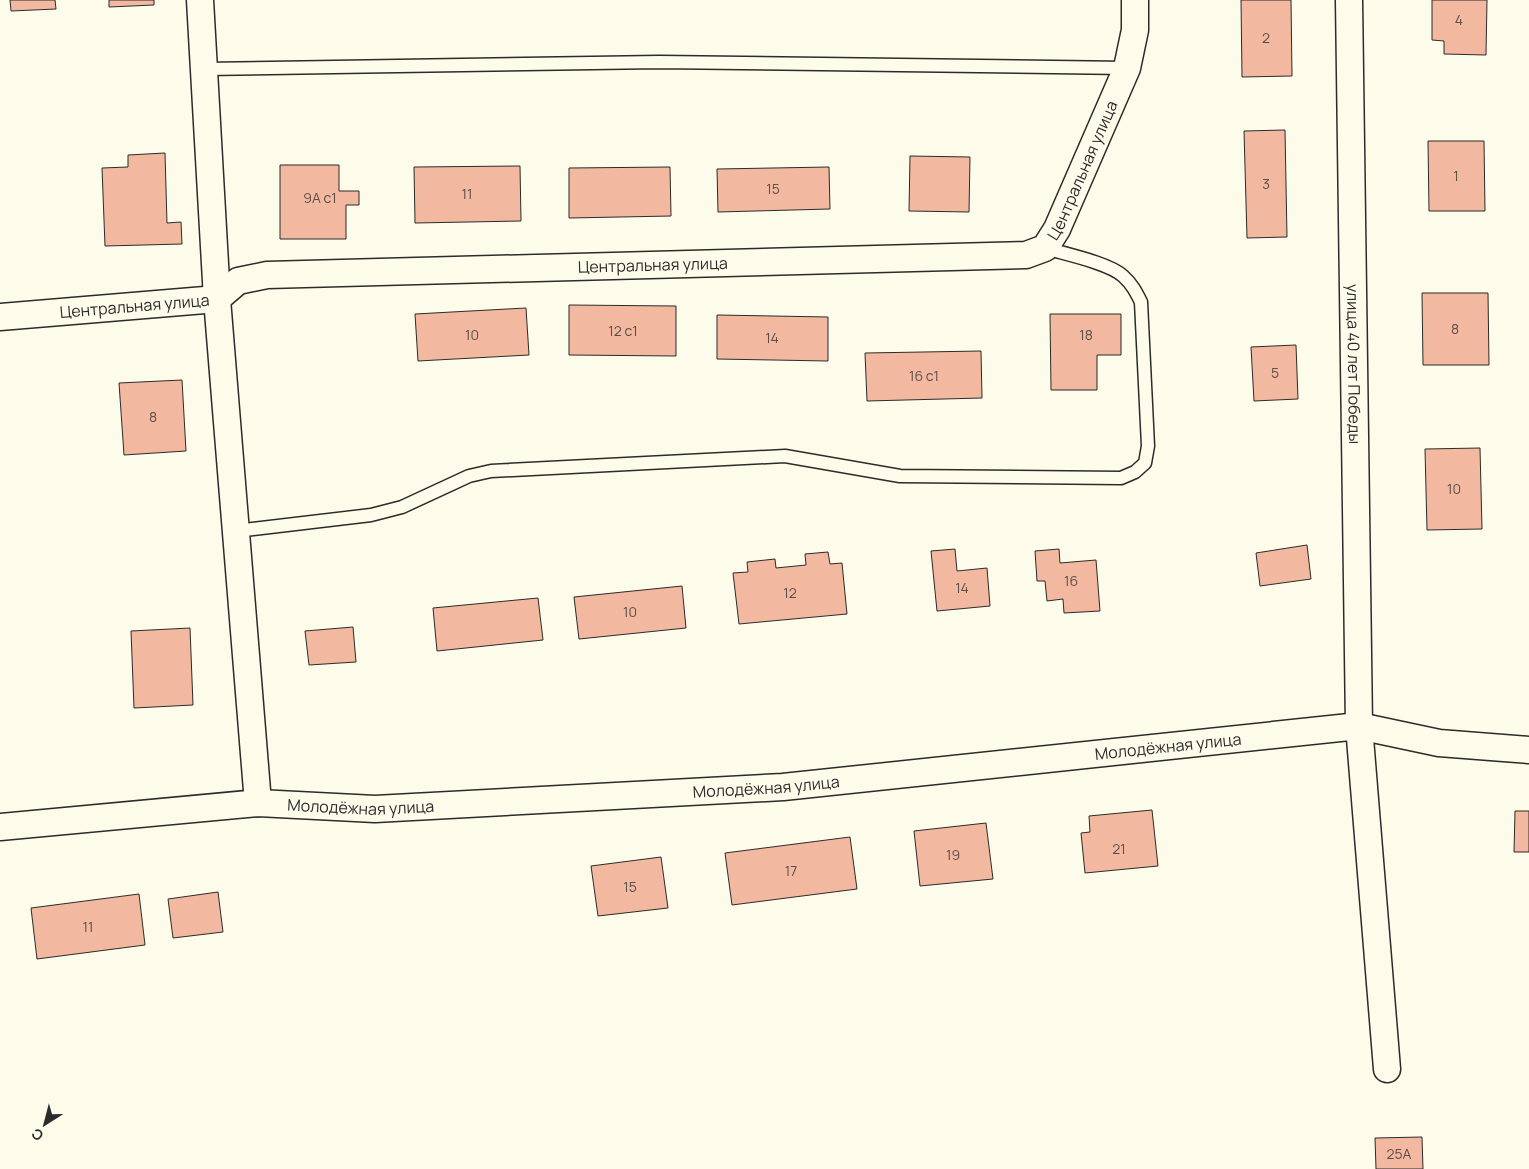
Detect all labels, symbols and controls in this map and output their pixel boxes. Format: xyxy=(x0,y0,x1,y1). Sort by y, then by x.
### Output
house number: 4 xyxy=(1455,10,1463,29)
house number: 2 xyxy=(1262,28,1270,47)
street label: Центральная улица xyxy=(1042,97,1123,244)
house number: 1 xyxy=(1453,166,1459,185)
house number: 3 xyxy=(1262,174,1270,193)
house number: 15 xyxy=(766,179,780,198)
house number: 11 xyxy=(462,184,472,203)
house number: 9А с1 xyxy=(303,188,337,207)
street label: Центральная улица xyxy=(578,252,728,278)
street label: улица 40 лет Победы xyxy=(1342,284,1366,444)
street label: Центральная улица xyxy=(59,289,210,323)
house number: 8 xyxy=(1451,319,1459,338)
house number: 12 с1 xyxy=(608,321,638,340)
house number: 10 xyxy=(465,325,479,344)
house number: 18 xyxy=(1079,325,1093,344)
house number: 14 xyxy=(765,328,779,347)
house number: 5 xyxy=(1271,363,1279,382)
house number: 16 с1 xyxy=(909,366,939,385)
house number: 8 xyxy=(149,407,157,426)
house number: 10 xyxy=(1447,479,1461,498)
house number: 16 xyxy=(1064,571,1078,590)
house number: 14 xyxy=(955,578,969,597)
house number: 12 xyxy=(783,583,797,602)
house number: 10 xyxy=(623,602,637,621)
street label: Молодёжная улица xyxy=(1094,728,1242,765)
street label: Молодёжная улица xyxy=(692,770,841,803)
street label: Молодёжная улица xyxy=(287,794,435,820)
house number: 21 xyxy=(1112,839,1126,858)
house number: 19 xyxy=(946,845,960,864)
house number: 17 xyxy=(785,861,797,880)
house number: 15 xyxy=(623,877,637,896)
house number: 11 xyxy=(83,917,93,936)
north arrow xyxy=(20,1099,70,1149)
text: С xyxy=(27,1124,47,1146)
house number: 25А xyxy=(1387,1144,1412,1163)

